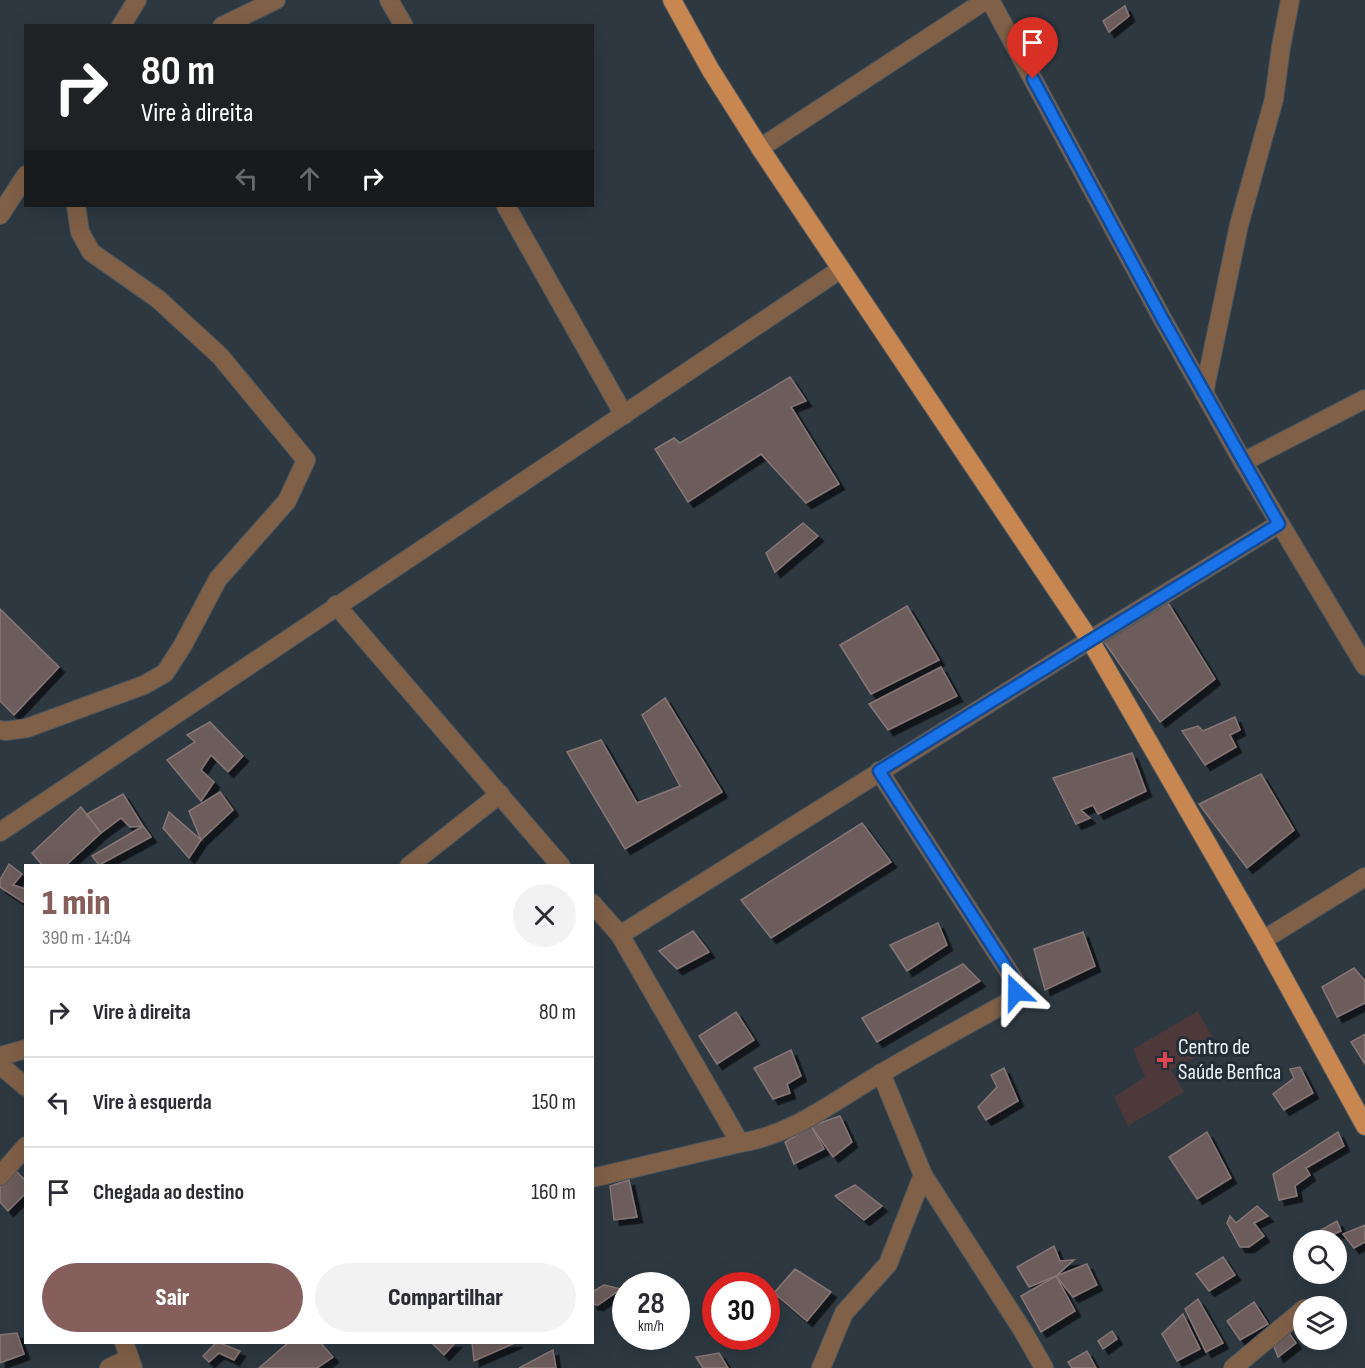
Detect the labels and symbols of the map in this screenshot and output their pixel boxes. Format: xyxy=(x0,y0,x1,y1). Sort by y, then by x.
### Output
pin xyxy=(1007,17,1058,79)
position arrow xyxy=(984,960,1048,1024)
place label: Centro de Saúde Benfica xyxy=(1178,1034,1281,1086)
marker: Centro de Saúde Benfica xyxy=(1156,1051,1174,1069)
speed limit sign: 30 xyxy=(702,1272,780,1350)

